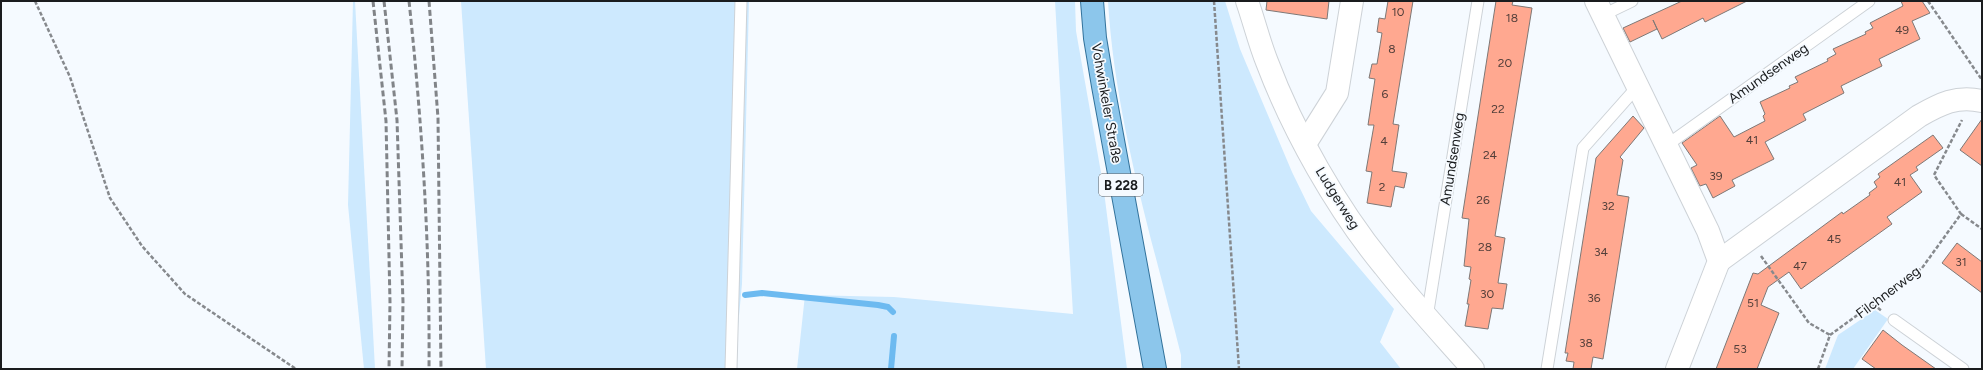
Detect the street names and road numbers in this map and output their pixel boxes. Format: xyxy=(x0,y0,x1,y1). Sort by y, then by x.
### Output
street label: Amundsenweg xyxy=(1725,40,1812,107)
street label: Vohwinkeler Straße xyxy=(1088,42,1125,165)
street label: Amundsenweg xyxy=(1437,111,1468,207)
street label: Ludgerweg xyxy=(1312,164,1363,233)
road number: B 228 xyxy=(1099,174,1143,196)
street label: Filchnerweg xyxy=(1853,263,1924,322)

